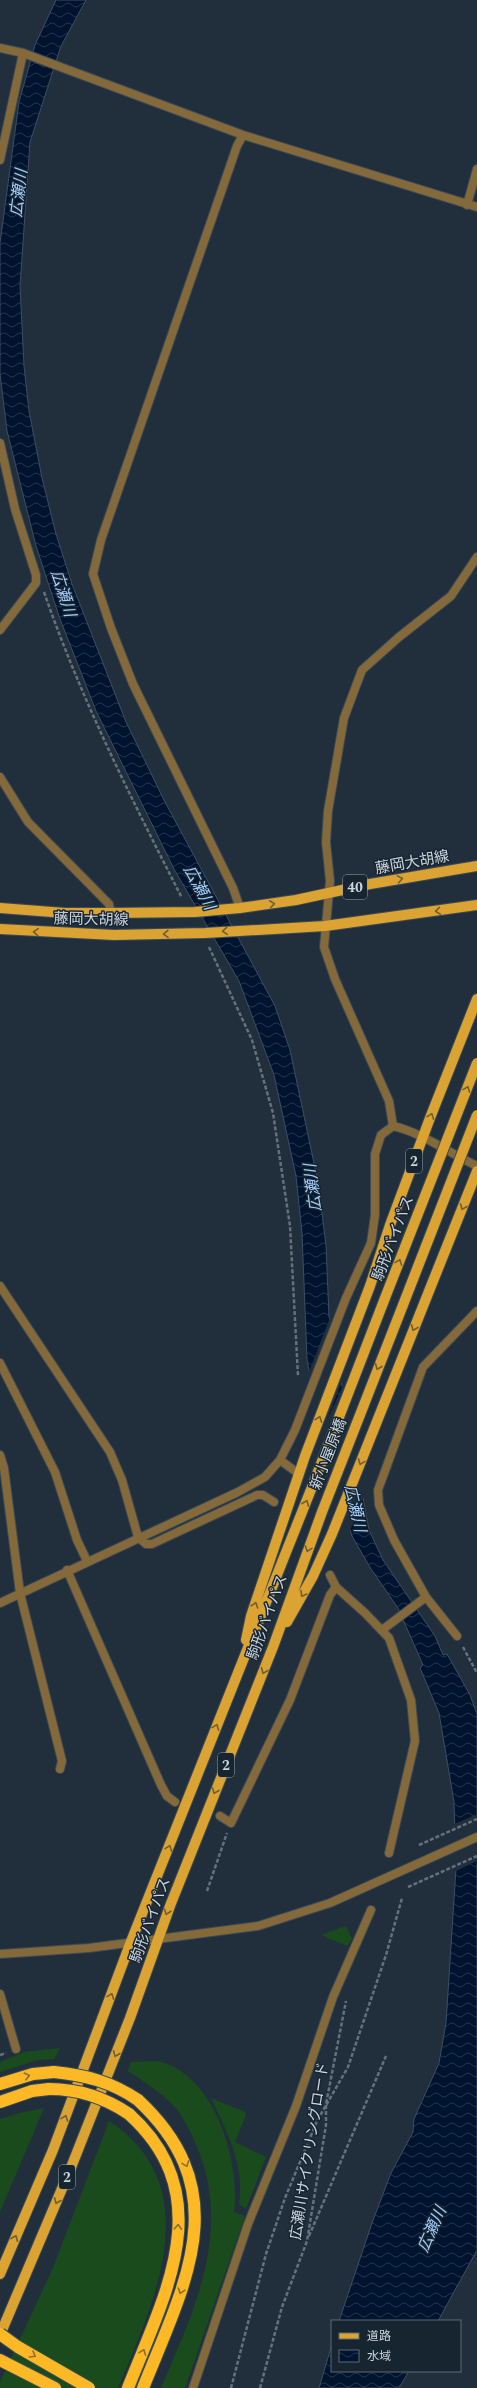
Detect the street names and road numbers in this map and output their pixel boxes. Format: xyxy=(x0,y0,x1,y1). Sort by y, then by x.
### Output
street label: 藤岡大胡線 xyxy=(373,845,451,880)
road number: 40 xyxy=(343,875,367,899)
street label: 藤岡大胡線 xyxy=(53,907,129,932)
road number: 2 xyxy=(406,1149,422,1173)
street label: 駒形バイパス xyxy=(367,1192,420,1284)
street label: 新小屋原橋 xyxy=(304,1415,353,1493)
street label: 駒形バイパス xyxy=(241,1571,294,1663)
road number: 2 xyxy=(218,1753,234,1777)
street label: 駒形バイパス xyxy=(124,1874,177,1966)
street label: 広瀬川サイクリングロード xyxy=(284,2061,335,2242)
road number: 2 xyxy=(59,2165,75,2189)

